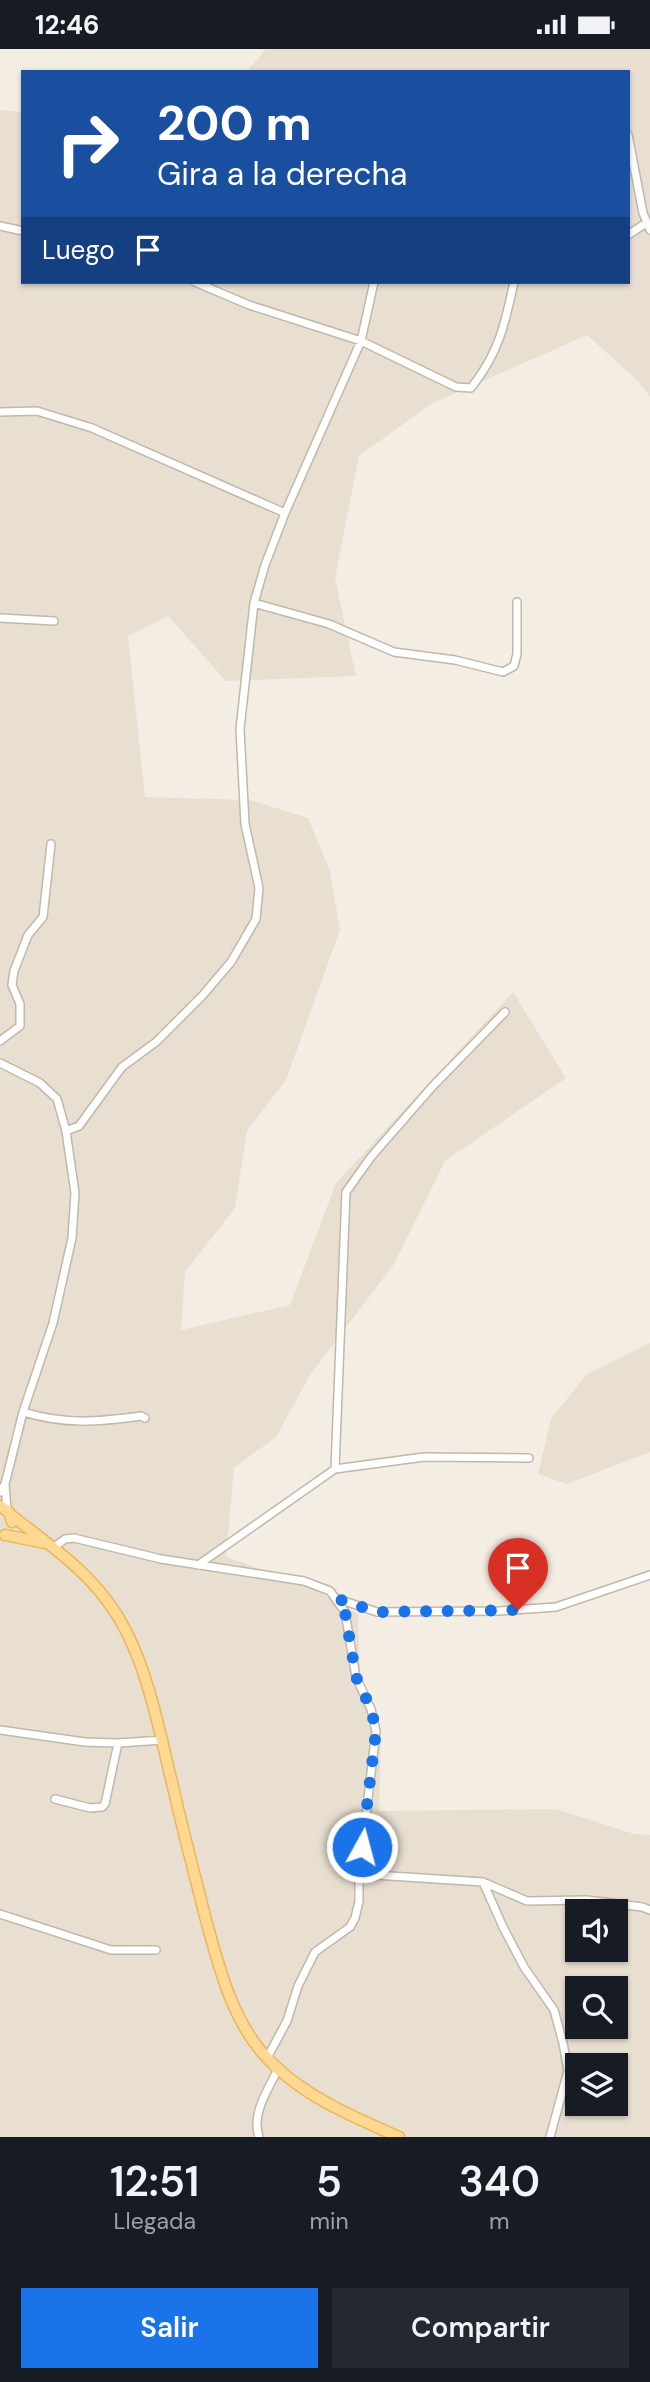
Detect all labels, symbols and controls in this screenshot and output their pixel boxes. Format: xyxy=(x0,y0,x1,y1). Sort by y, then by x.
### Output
text: 12:46 xyxy=(35,8,99,42)
text: 200 m xyxy=(157,91,312,155)
icon: right xyxy=(42,98,133,189)
text: Gira a la derecha xyxy=(157,153,407,195)
icon: arrive xyxy=(129,231,167,269)
text: Luego xyxy=(42,233,115,267)
pin xyxy=(488,1538,548,1610)
icon: arrive xyxy=(499,1549,537,1587)
position arrow xyxy=(325,1810,399,1884)
map controls xyxy=(565,1899,628,2116)
button: sound xyxy=(565,1899,628,1962)
button: search xyxy=(565,1976,628,2039)
button: layers xyxy=(565,2053,628,2116)
text: 12:51 xyxy=(110,2154,199,2209)
text: 5 xyxy=(316,2154,342,2209)
text: 340 xyxy=(459,2154,540,2209)
text: Llegada xyxy=(113,2206,196,2236)
text: min xyxy=(309,2206,349,2236)
text: m xyxy=(489,2206,510,2236)
button: Salir xyxy=(21,2288,318,2368)
button: Compartir xyxy=(332,2288,629,2368)

